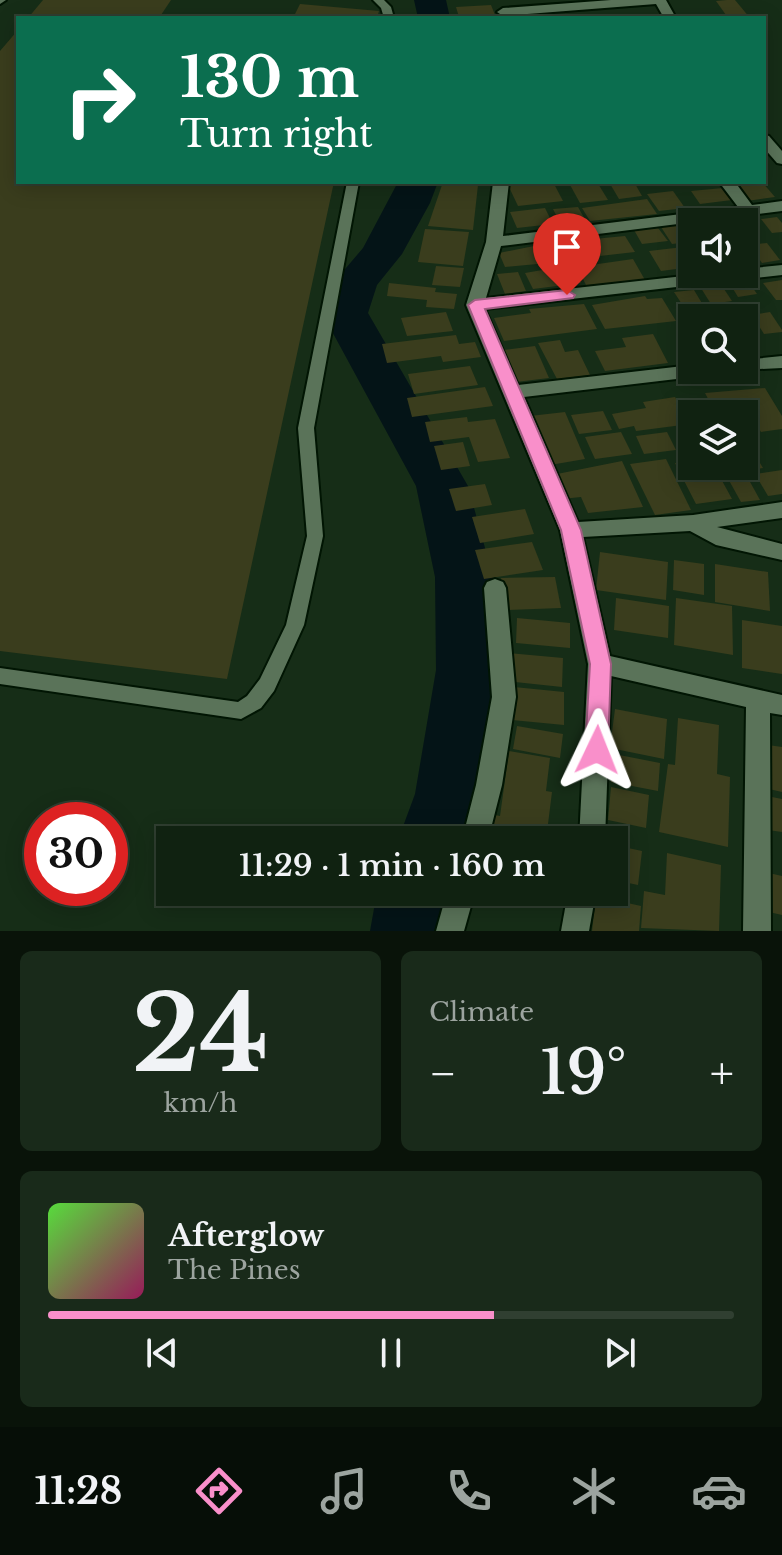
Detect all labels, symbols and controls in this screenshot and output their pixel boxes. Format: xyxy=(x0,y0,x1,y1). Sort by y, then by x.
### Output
text: 130 m xyxy=(180,43,359,112)
icon: right xyxy=(48,48,152,152)
text: Turn right xyxy=(180,112,373,157)
map controls xyxy=(678,208,758,480)
button: sound xyxy=(678,208,758,288)
pin xyxy=(533,213,601,295)
icon: arrive xyxy=(545,225,589,269)
button: search xyxy=(678,304,758,384)
button: layers xyxy=(678,400,758,480)
position arrow xyxy=(555,708,639,792)
speed limit sign: 30 xyxy=(24,802,128,906)
text: 11:29 · 1 min · 160 m xyxy=(239,847,545,884)
text: 24 xyxy=(132,970,269,1099)
text: Climate xyxy=(429,996,534,1028)
text: 19° xyxy=(540,1036,627,1110)
text: − xyxy=(429,1046,457,1101)
text: + xyxy=(710,1046,734,1101)
text: km/h xyxy=(164,1087,237,1119)
text: Afterglow xyxy=(168,1217,324,1254)
text: The Pines xyxy=(168,1254,300,1286)
icon: previous xyxy=(140,1331,184,1375)
icon: pause xyxy=(369,1331,413,1375)
icon: next xyxy=(598,1331,642,1375)
icon: directions xyxy=(191,1463,247,1519)
icon: music xyxy=(316,1463,372,1519)
icon: phone xyxy=(441,1463,497,1519)
icon: climate xyxy=(566,1463,622,1519)
icon: car xyxy=(691,1463,747,1519)
text: 11:28 xyxy=(35,1469,122,1514)

